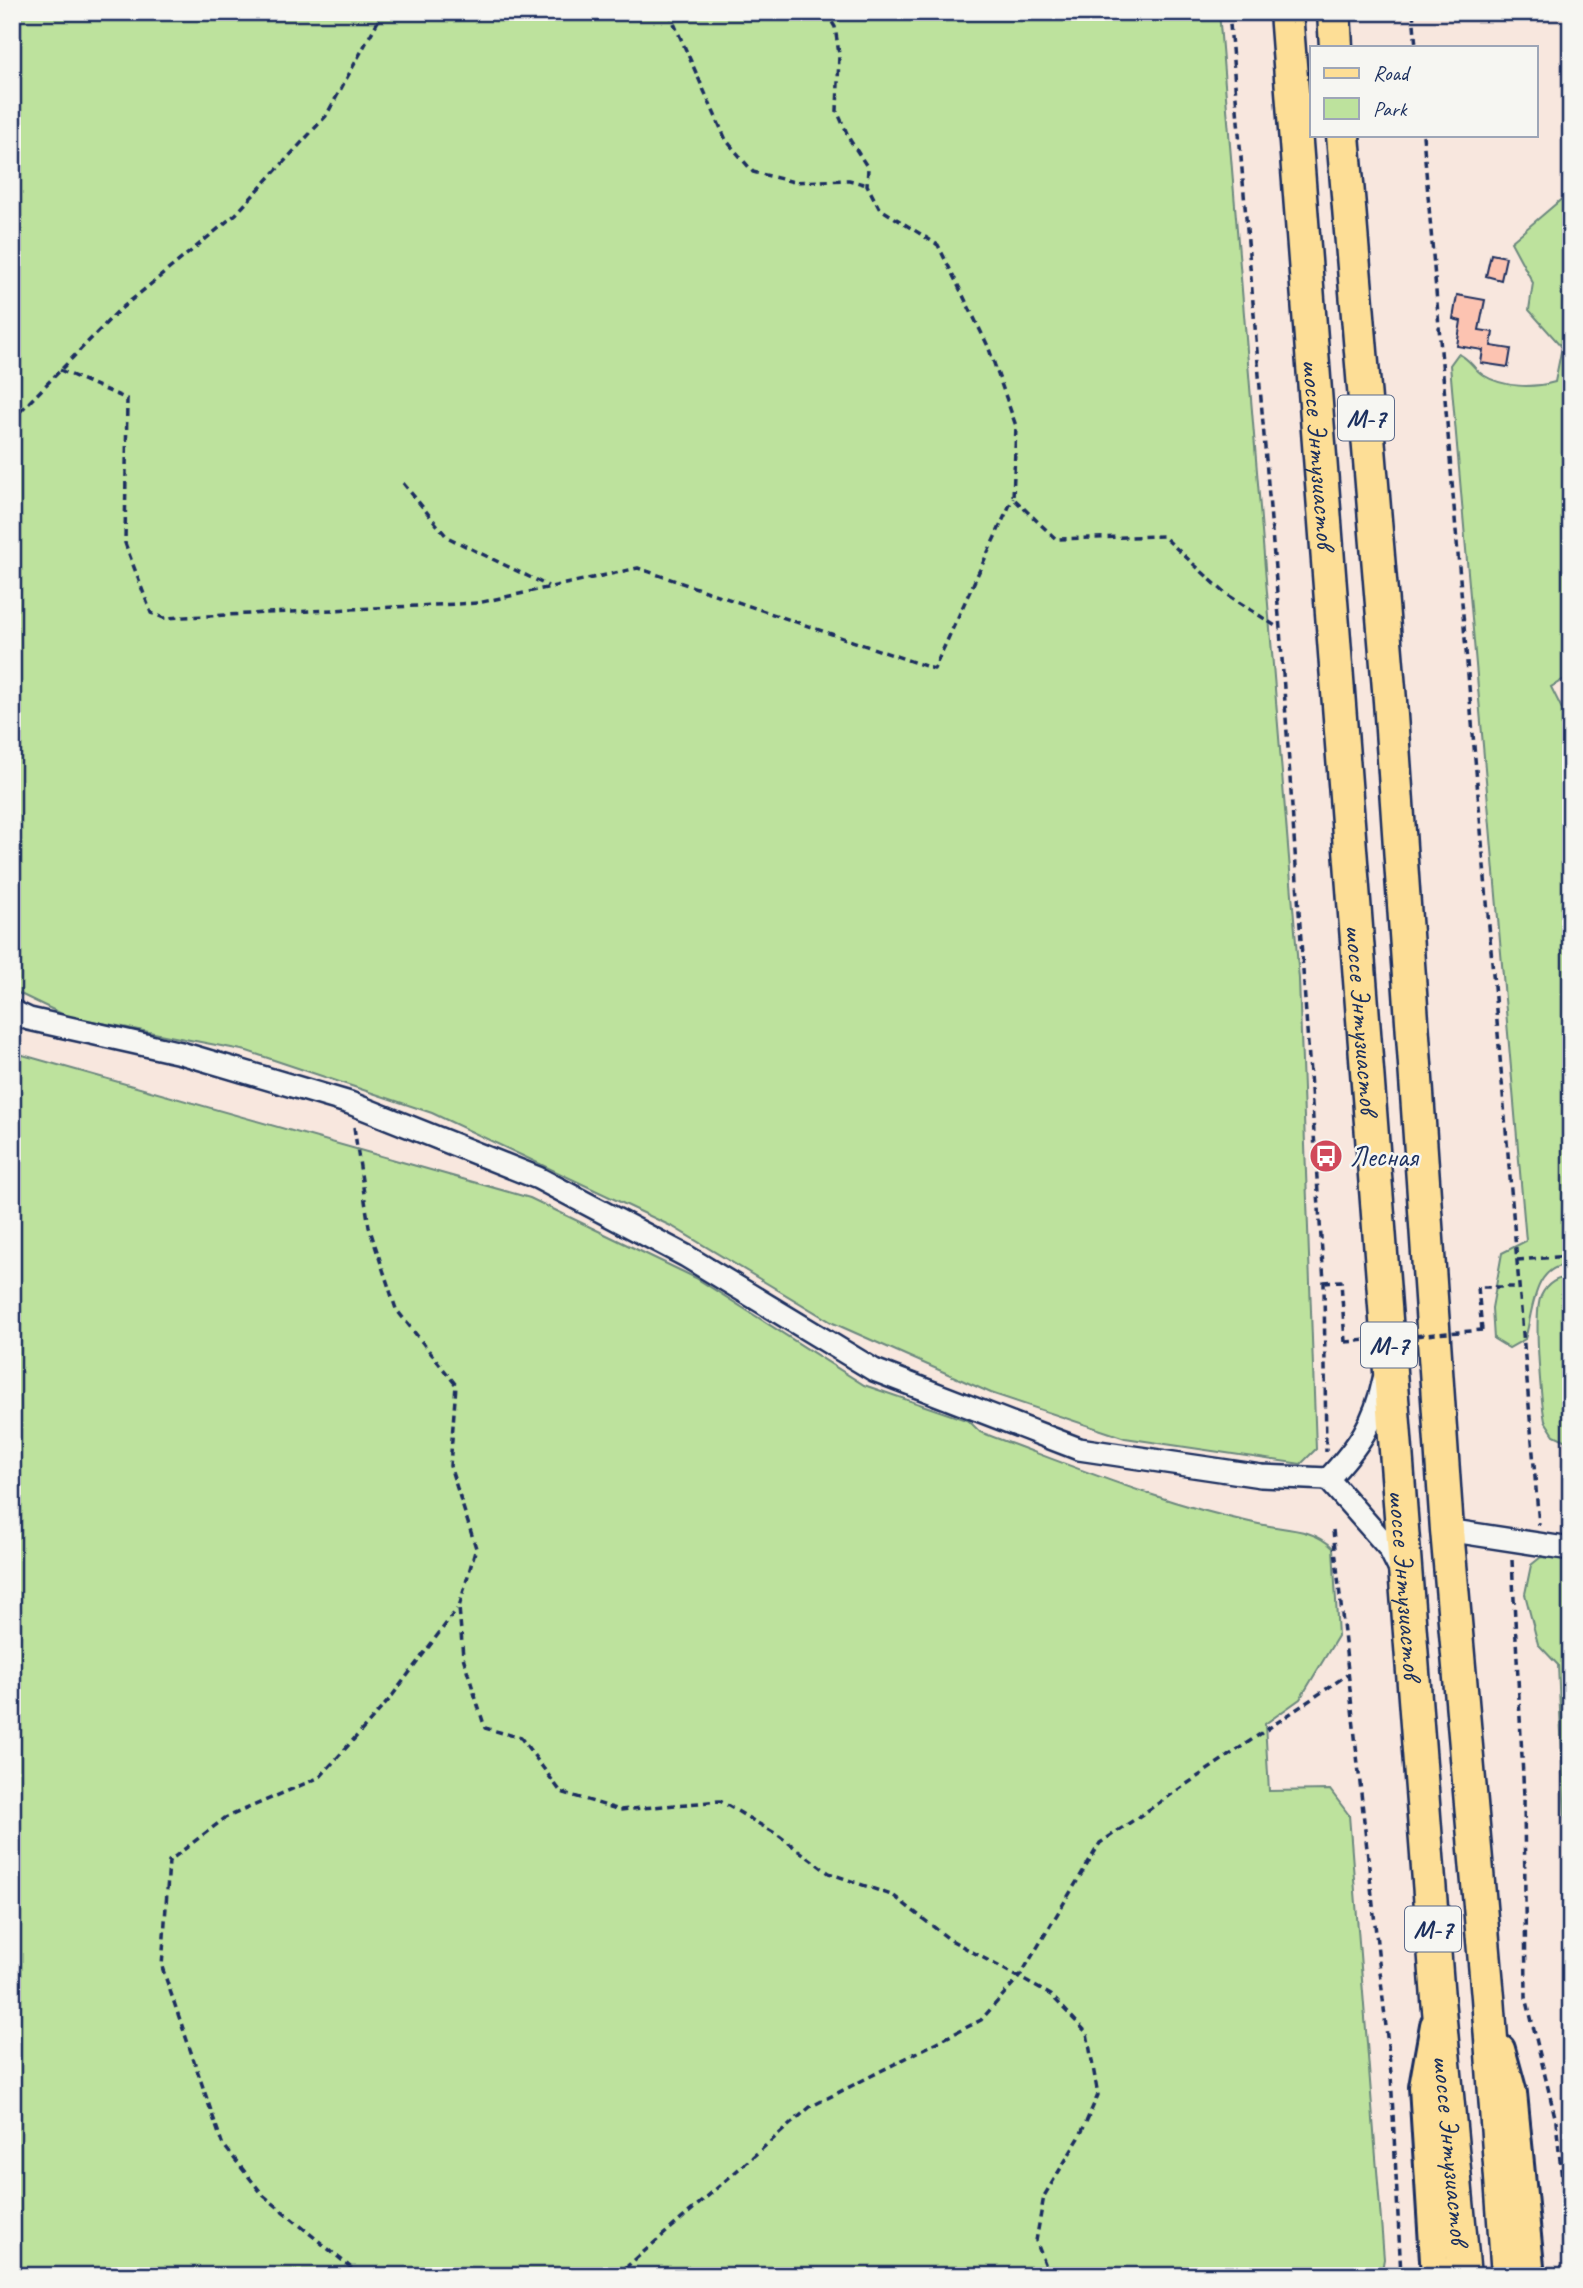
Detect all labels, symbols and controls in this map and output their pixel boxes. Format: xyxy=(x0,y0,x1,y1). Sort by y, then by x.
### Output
legend xyxy=(1310,46,1538,136)
text: Road xyxy=(1373,60,1412,86)
text: Park xyxy=(1373,96,1408,122)
street label: шоссе Энтузиастов xyxy=(1295,358,1345,555)
road number: М-7 xyxy=(1338,396,1394,440)
street label: шоссе Энтузиастов xyxy=(1338,923,1388,1120)
bus stop icon: Лесная xyxy=(1307,1137,1345,1175)
place label: Лесная xyxy=(1350,1139,1420,1174)
road number: М-7 xyxy=(1361,1322,1417,1368)
street label: шоссе Энтузиастов xyxy=(1382,1489,1431,1686)
road number: М-7 xyxy=(1405,1906,1461,1952)
street label: шоссе Энтузиастов xyxy=(1426,2054,1479,2251)

